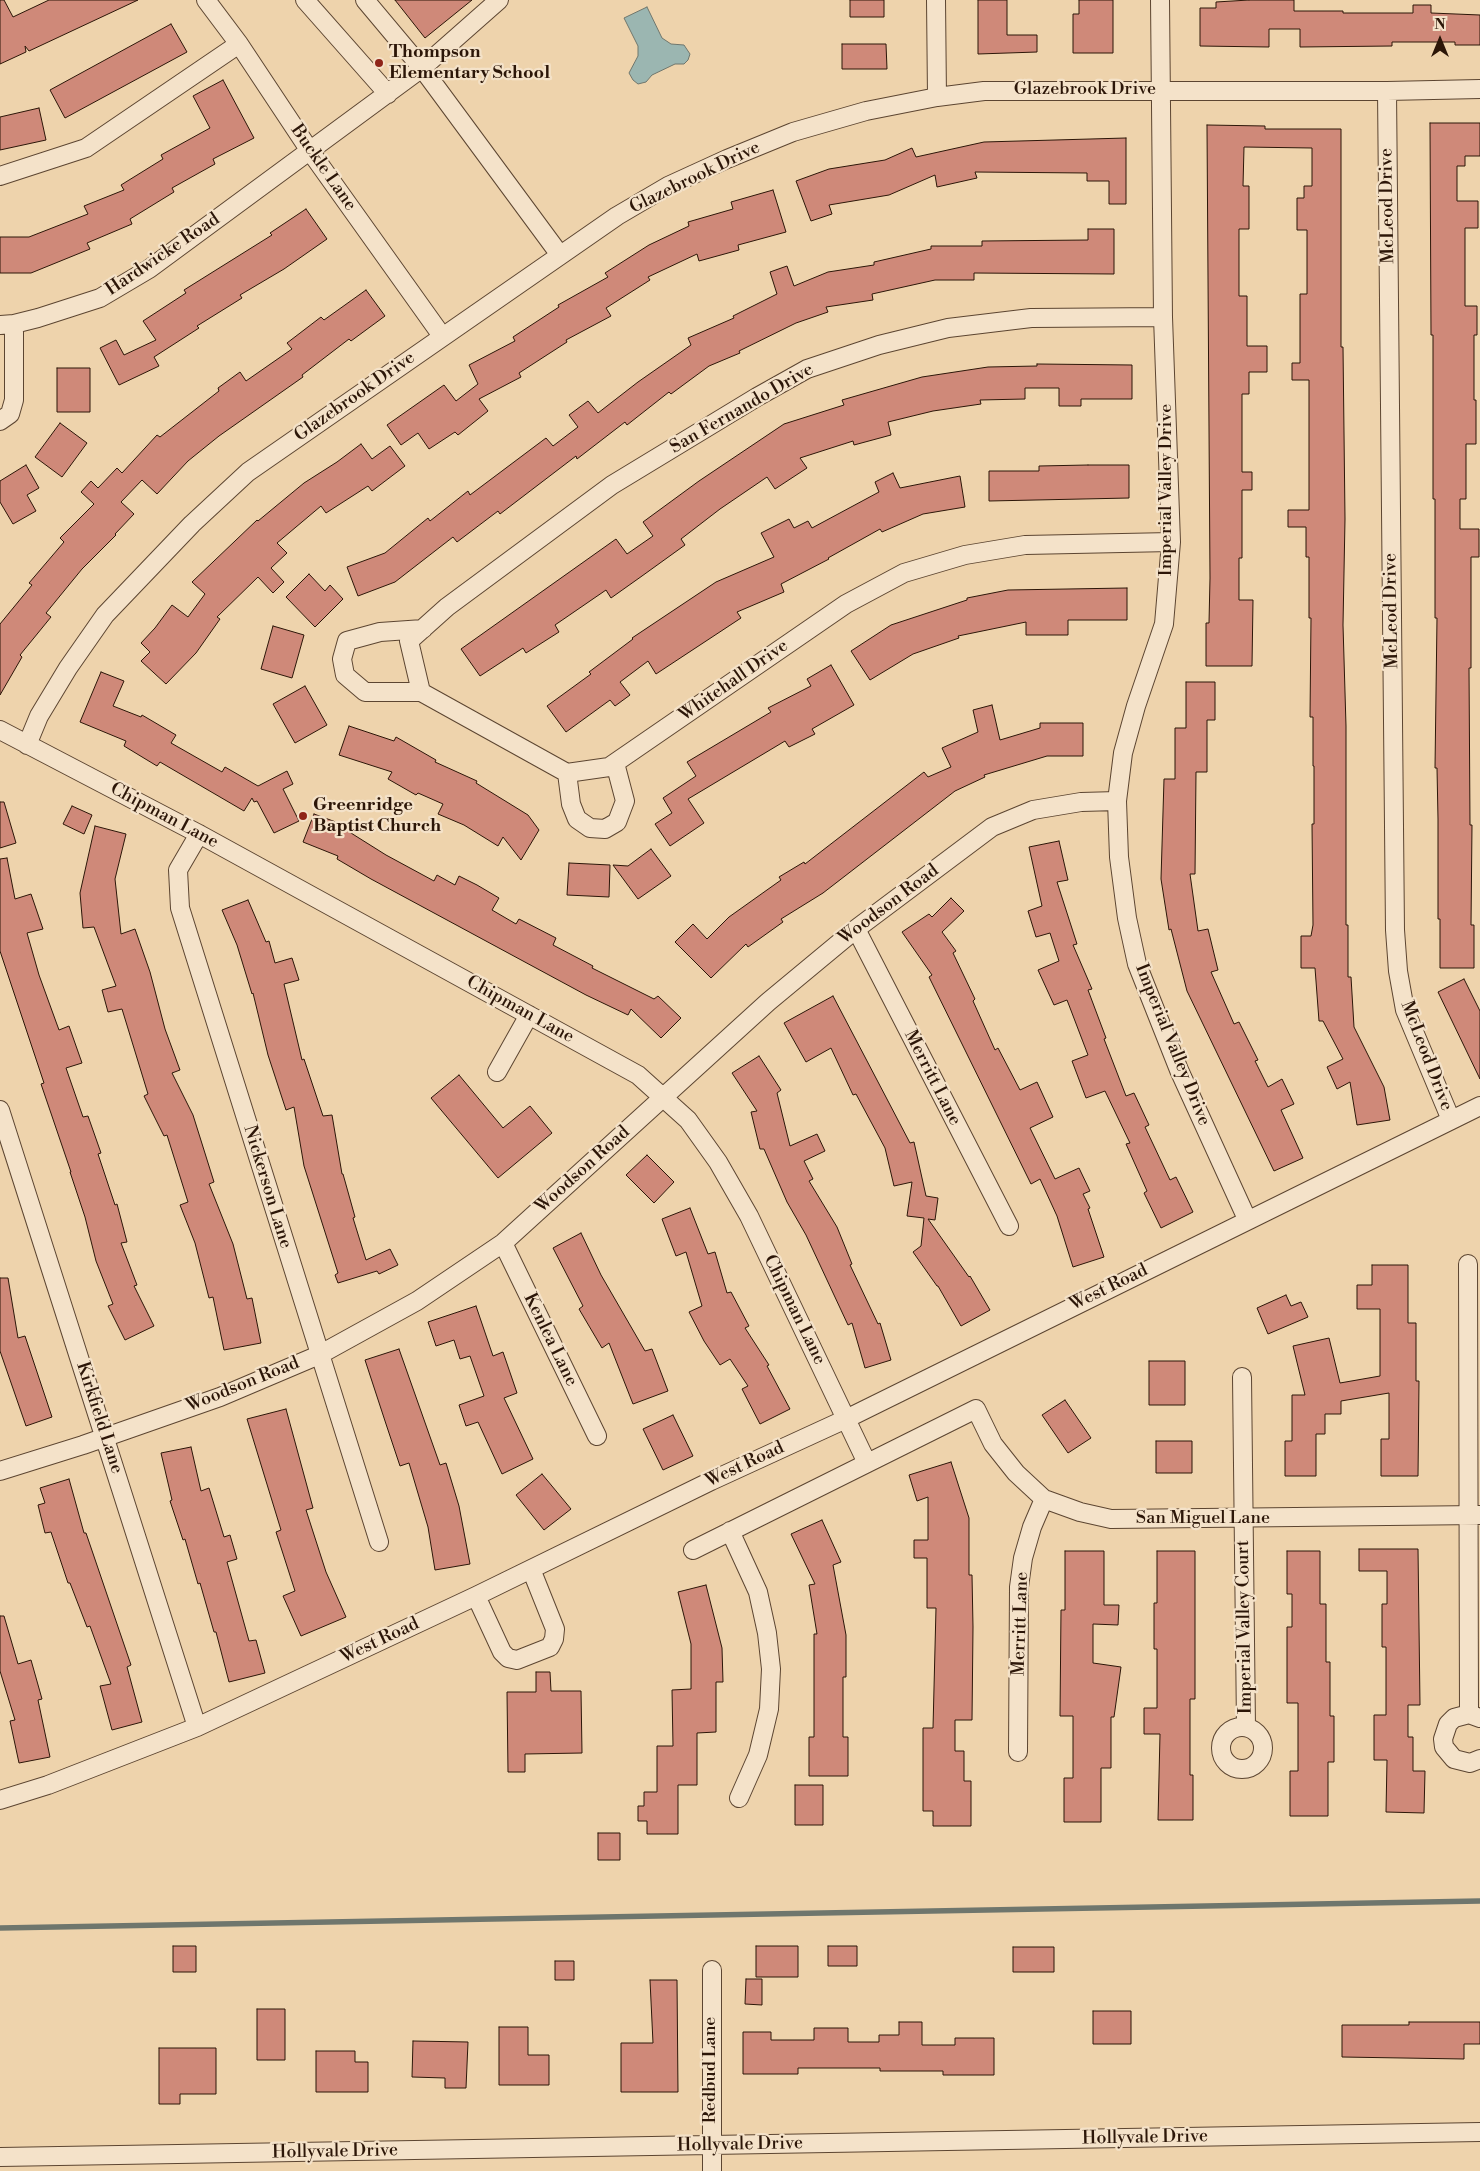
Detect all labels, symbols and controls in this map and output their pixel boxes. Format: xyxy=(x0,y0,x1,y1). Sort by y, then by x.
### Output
north arrow xyxy=(1415,15,1465,65)
text: N xyxy=(1434,16,1446,34)
place label: Thompson Elementary School xyxy=(389,42,550,84)
marker: Thompson Elementary School xyxy=(373,57,385,69)
street label: Glazebrook Drive xyxy=(1014,79,1156,101)
street label: Buckle Lane xyxy=(285,121,361,215)
street label: Glazebrook Drive xyxy=(626,137,764,219)
street label: McLeod Drive xyxy=(1376,148,1400,264)
street label: Hardwicke Road xyxy=(102,209,224,301)
street label: Glazebrook Drive xyxy=(290,347,420,447)
street label: San Fernando Drive xyxy=(666,359,818,459)
street label: Imperial Valley Drive xyxy=(1156,404,1178,576)
street label: McLeod Drive xyxy=(1380,553,1404,669)
street label: Whitehall Drive xyxy=(675,635,793,727)
street label: Chipman Lane xyxy=(106,778,222,854)
place label: Greenridge Baptist Church xyxy=(313,795,441,838)
marker: Greenridge Baptist Church xyxy=(297,810,309,822)
street label: Woodson Road xyxy=(835,860,943,950)
street label: Imperial Valley Drive xyxy=(1130,961,1214,1129)
street label: Chipman Lane xyxy=(462,972,578,1048)
street label: McLeod Drive xyxy=(1395,998,1457,1114)
street label: Merritt Lane xyxy=(899,1027,965,1129)
street label: Woodson Road xyxy=(531,1122,635,1218)
street label: Nickerson Lane xyxy=(238,1123,296,1251)
street label: Chipman Lane xyxy=(758,1252,830,1368)
street label: West Road xyxy=(1066,1260,1152,1316)
street label: Kenlea Lane xyxy=(518,1290,582,1390)
street label: Woodson Road xyxy=(183,1353,303,1417)
street label: Kirkfield Lane xyxy=(71,1359,127,1477)
street label: West Road xyxy=(702,1437,788,1493)
street label: San Miguel Lane xyxy=(1136,1508,1270,1530)
street label: Imperial Valley Court xyxy=(1233,1540,1257,1714)
street label: Merritt Lane xyxy=(1008,1572,1034,1676)
street label: West Road xyxy=(337,1613,423,1669)
street label: Redbud Lane xyxy=(700,2017,722,2123)
street label: Hollyvale Drive xyxy=(1082,2126,1208,2150)
street label: Hollyvale Drive xyxy=(677,2133,803,2157)
street label: Hollyvale Drive xyxy=(272,2140,398,2164)

